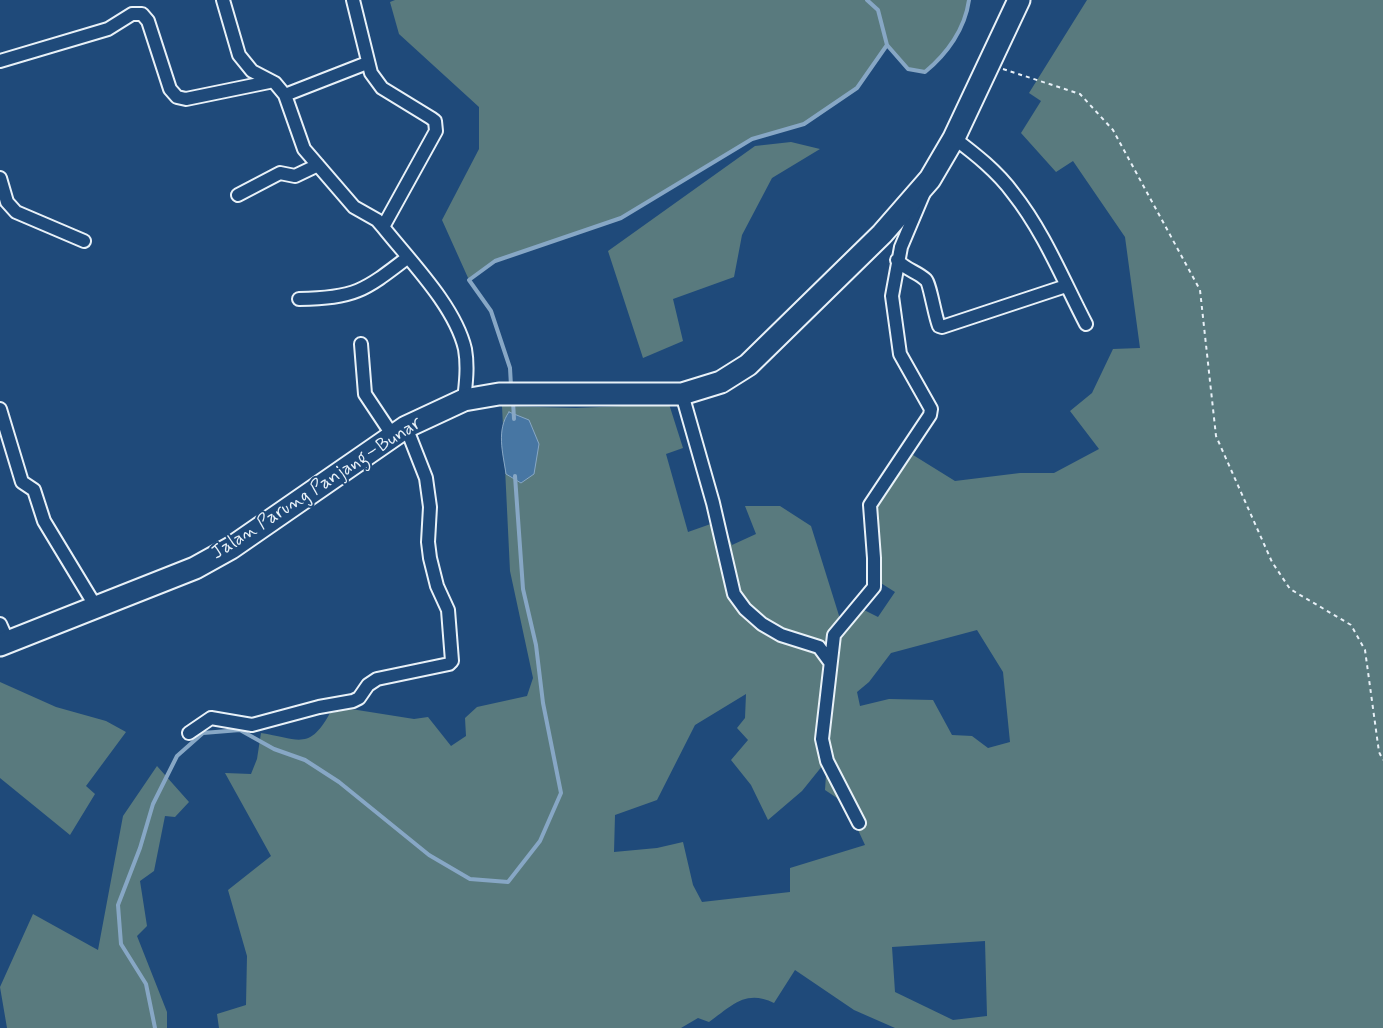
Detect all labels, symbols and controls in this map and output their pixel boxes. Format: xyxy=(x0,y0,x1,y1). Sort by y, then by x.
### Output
street label: Jalan Parung Panjang–Bunar xyxy=(208,412,426,566)

